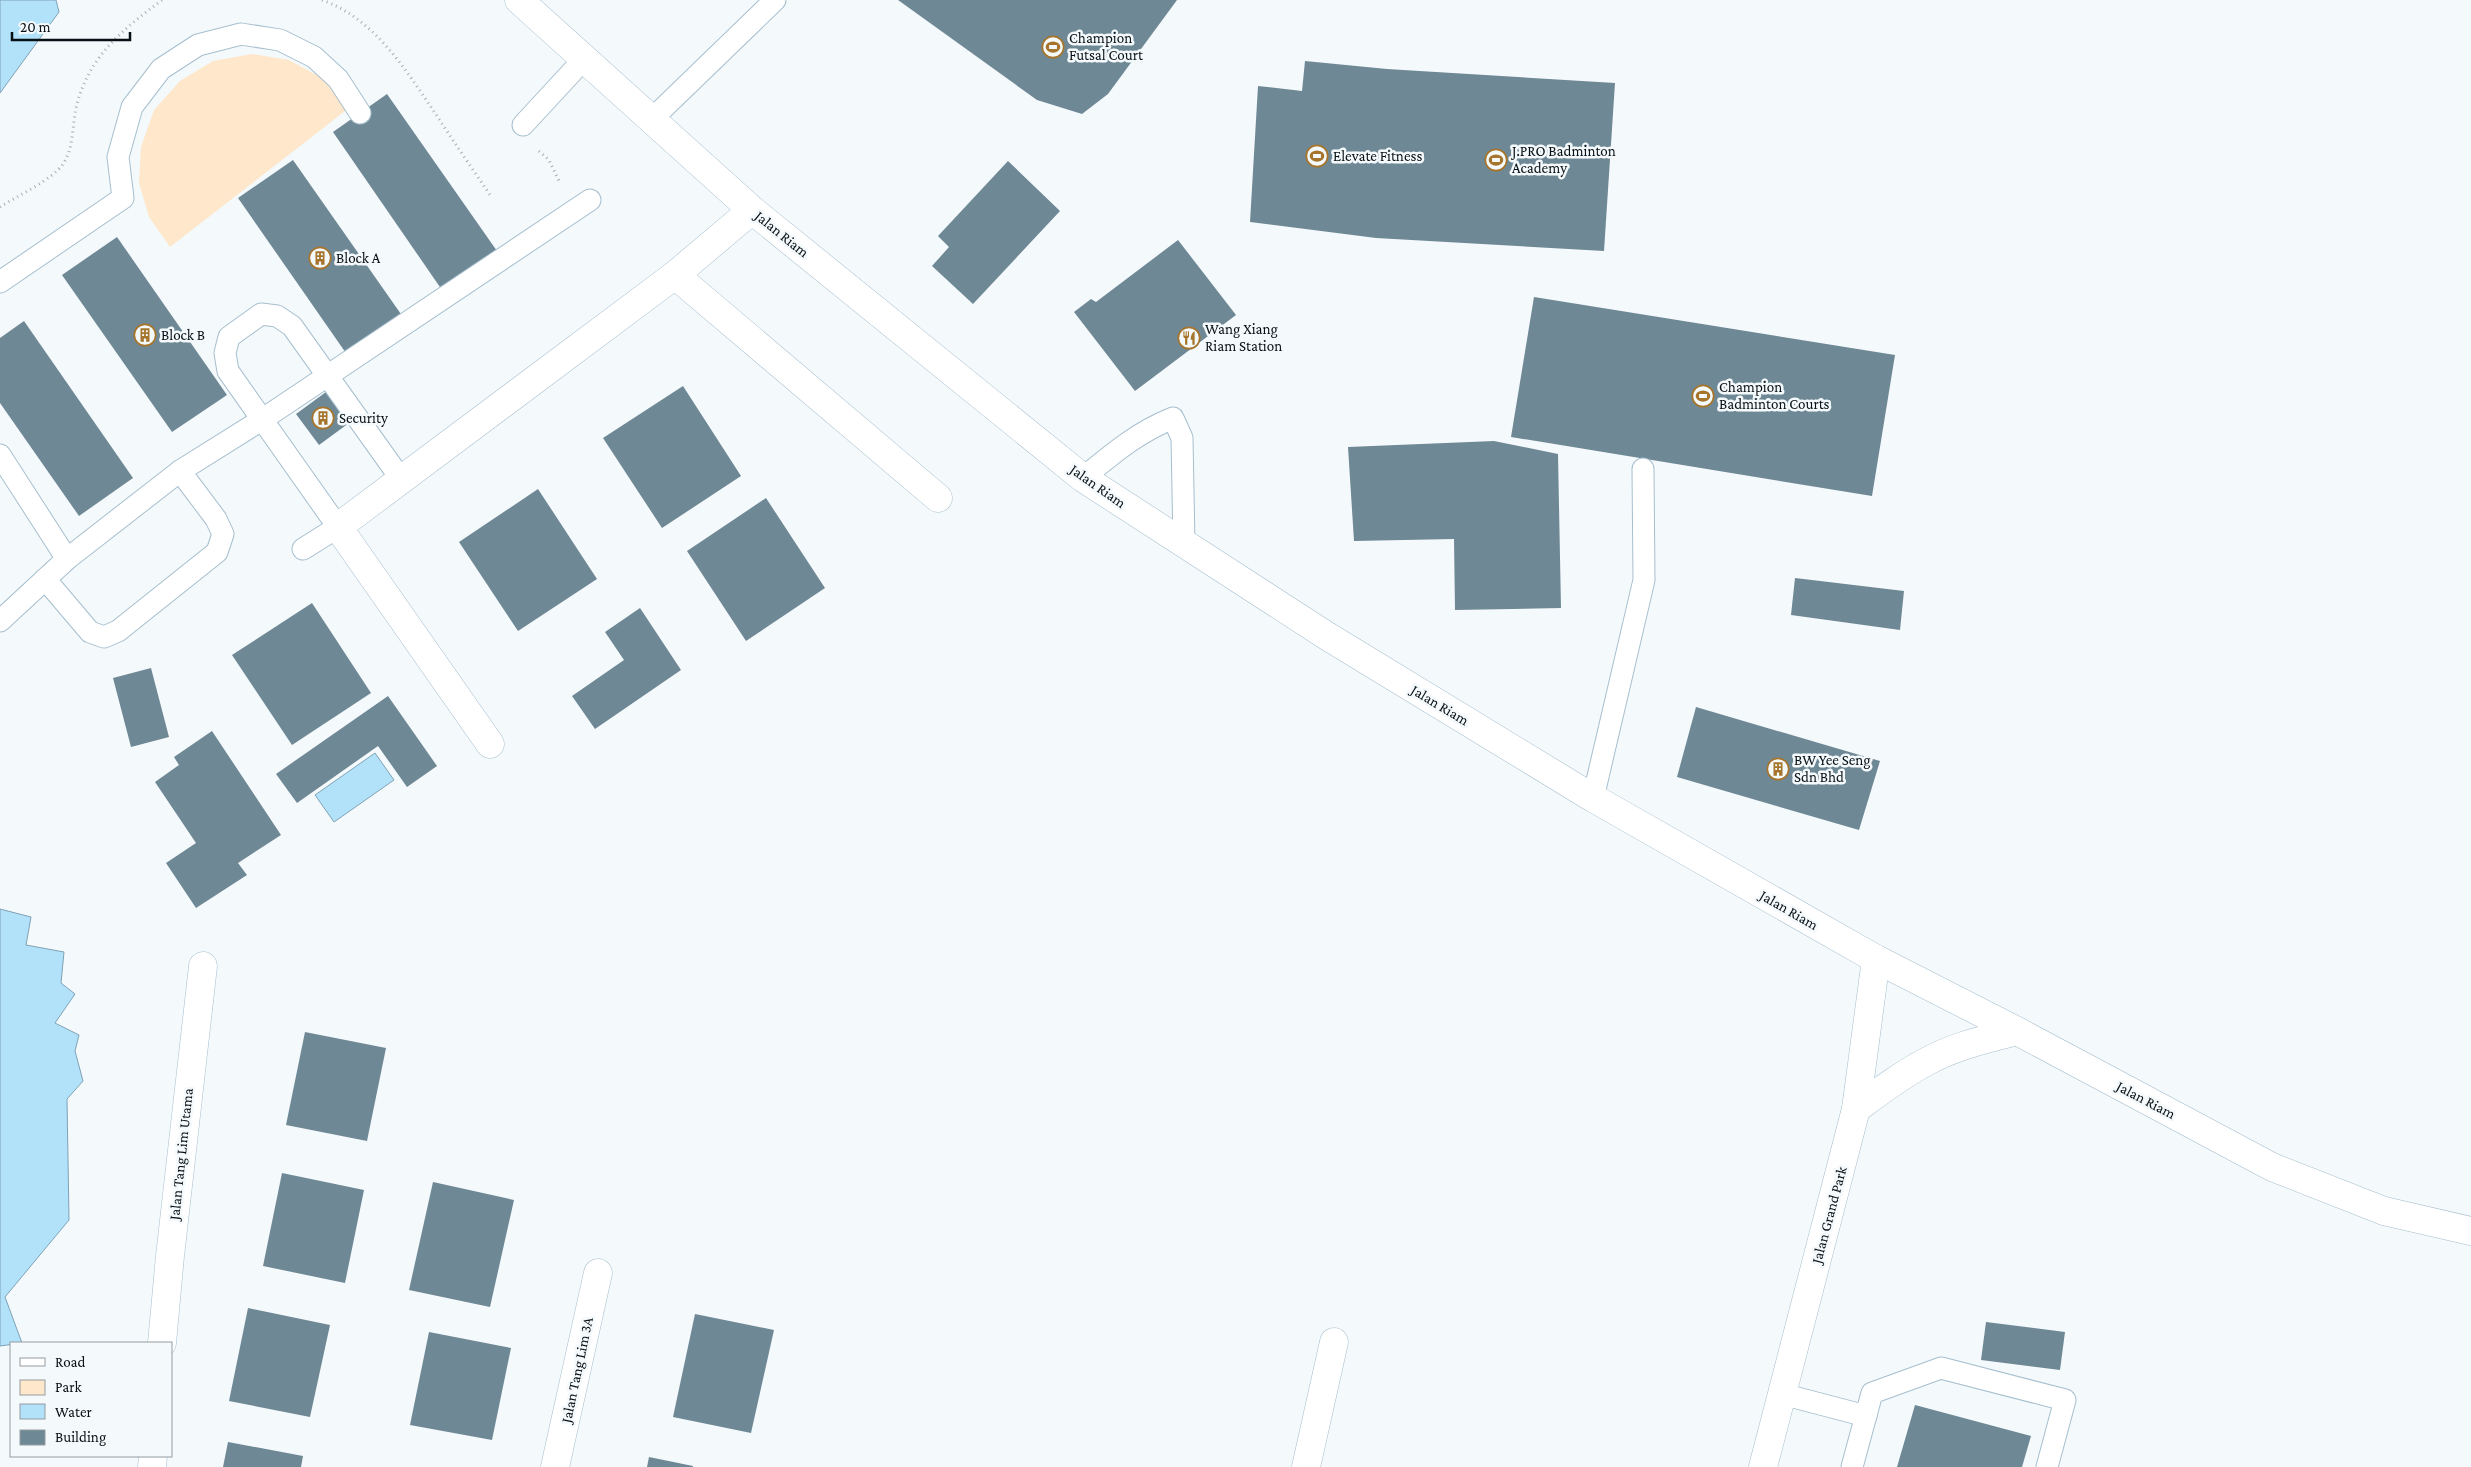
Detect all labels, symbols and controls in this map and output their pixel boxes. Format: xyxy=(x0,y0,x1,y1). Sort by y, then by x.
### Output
scale bar xyxy=(12,10,130,42)
text: 20 m xyxy=(20,19,51,35)
place label: Champion Futsal Court xyxy=(1069,30,1144,63)
sports icon: Champion Futsal Court xyxy=(1041,35,1065,59)
place label: J.PRO Badminton Academy xyxy=(1510,143,1616,177)
sports icon: Elevate Fitness xyxy=(1305,144,1329,168)
place label: Elevate Fitness xyxy=(1333,148,1422,164)
sports icon: J.PRO Badminton Academy xyxy=(1484,148,1508,172)
street label: Jalan Riam xyxy=(750,206,812,261)
building icon: Block A xyxy=(308,246,332,270)
place label: Block A xyxy=(336,250,381,266)
place label: Wang Xiang Riam Station xyxy=(1205,321,1282,354)
building icon: Block B xyxy=(133,323,157,347)
restaurant icon: Wang Xiang Riam Station xyxy=(1177,326,1201,350)
place label: Block B xyxy=(161,327,205,343)
place label: Champion Badminton Courts xyxy=(1719,379,1830,412)
sports icon: Champion Badminton Courts xyxy=(1691,384,1715,408)
building icon: Security xyxy=(311,406,335,430)
place label: Security xyxy=(339,410,388,427)
street label: Jalan Riam xyxy=(1065,460,1129,512)
street label: Jalan Riam xyxy=(1406,681,1472,729)
place label: BW Yee Seng Sdn Bhd xyxy=(1794,752,1871,785)
building icon: BW Yee Seng Sdn Bhd xyxy=(1766,757,1790,781)
street label: Jalan Riam xyxy=(1755,886,1821,934)
street label: Jalan Riam xyxy=(2112,1077,2178,1123)
street label: Jalan Tang Lim Utama xyxy=(166,1087,197,1223)
street label: Jalan Grand Park xyxy=(1808,1164,1851,1268)
street label: Jalan Tang Lim 3A xyxy=(558,1315,597,1426)
legend xyxy=(10,1342,172,1457)
text: Road xyxy=(55,1354,86,1370)
text: Park xyxy=(55,1379,82,1395)
text: Water xyxy=(55,1404,92,1420)
text: Building xyxy=(55,1429,106,1446)

